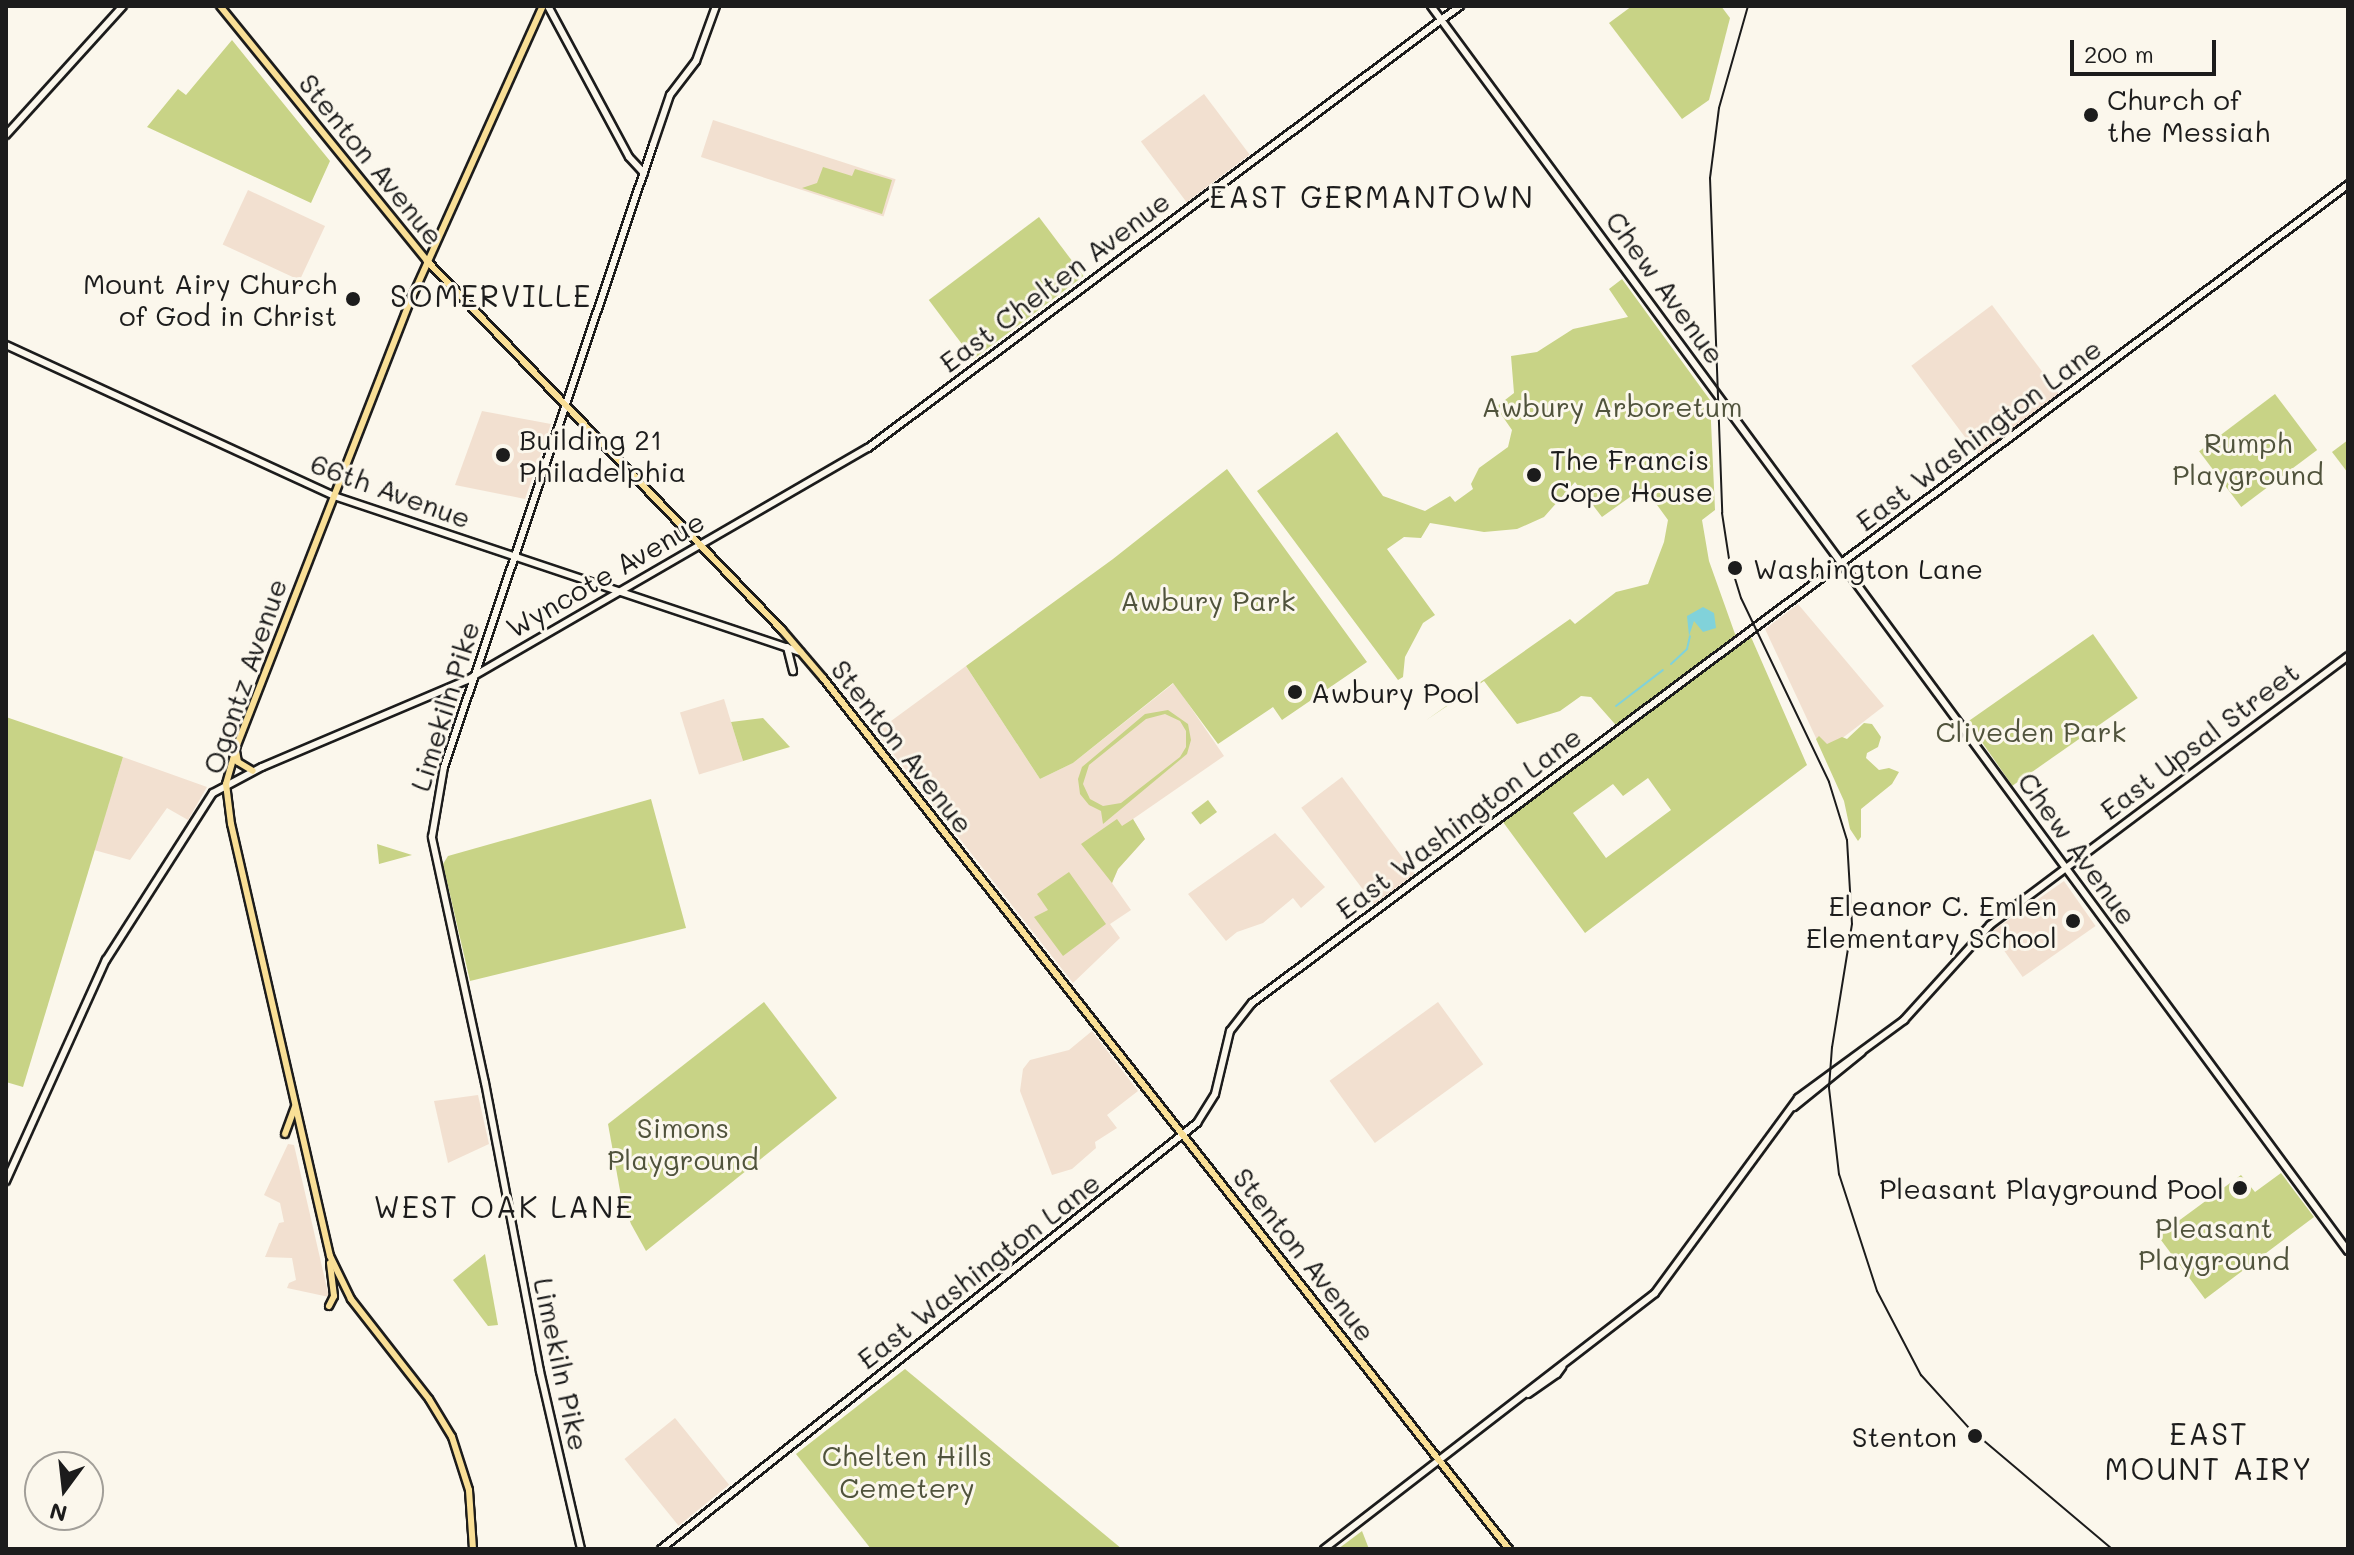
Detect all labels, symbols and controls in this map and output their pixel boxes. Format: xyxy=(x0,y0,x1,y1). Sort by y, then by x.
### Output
scale bar xyxy=(2074,24,2220,74)
text: 200 m xyxy=(2084,38,2154,69)
street label: Stenton Avenue xyxy=(292,66,452,252)
place label: Church of the Messiah xyxy=(2107,82,2270,148)
marker: Church of the Messiah xyxy=(2082,106,2100,124)
district label: EAST GERMANTOWN xyxy=(1209,178,1535,214)
street label: East Chelten Avenue xyxy=(932,183,1176,379)
street label: Chew Avenue xyxy=(1599,204,1733,370)
place label: Mount Airy Church of God in Christ xyxy=(83,266,337,332)
district label: SOMERVILLE xyxy=(390,277,592,313)
marker: Mount Airy Church of God in Christ xyxy=(344,290,362,308)
street label: East Washington Lane xyxy=(1849,331,2107,537)
park label: Awbury Arboretum xyxy=(1481,389,1743,423)
place label: Building 21 Philadelphia xyxy=(519,422,686,488)
park label: Rumph Playground xyxy=(2172,425,2324,491)
place label: The Francis Cope House xyxy=(1550,442,1713,508)
street label: 66th Avenue xyxy=(306,446,476,534)
marker: Building 21 Philadelphia xyxy=(494,446,512,464)
marker: The Francis Cope House xyxy=(1525,466,1543,484)
street label: Wyncote Avenue xyxy=(500,504,710,644)
place label: Washington Lane xyxy=(1753,551,1983,585)
marker: Washington Lane xyxy=(1724,557,1746,579)
street label: Ogontz Avenue xyxy=(195,574,293,778)
park label: Awbury Park xyxy=(1120,583,1296,617)
street label: Limekiln Pike xyxy=(402,617,486,795)
street label: Stenton Avenue xyxy=(825,652,981,840)
street label: East Upsal Street xyxy=(2093,654,2305,826)
place label: Awbury Pool xyxy=(1311,675,1480,709)
marker: Awbury Pool xyxy=(1286,683,1304,701)
park label: Cliveden Park xyxy=(1936,714,2126,748)
street label: East Washington Lane xyxy=(1329,719,1587,925)
street label: Chew Avenue xyxy=(2011,765,2145,931)
place label: Eleanor C. Emlen Elementary School xyxy=(1806,888,2057,954)
marker: Eleanor C. Emlen Elementary School xyxy=(2064,912,2082,930)
park label: Simons Playground xyxy=(607,1110,759,1176)
street label: Stenton Avenue xyxy=(1227,1160,1383,1348)
street label: East Washington Lane xyxy=(850,1165,1106,1375)
place label: Pleasant Playground Pool xyxy=(1879,1171,2224,1205)
marker: Pleasant Playground Pool xyxy=(2231,1179,2249,1197)
district label: WEST OAK LANE xyxy=(374,1188,634,1224)
park label: Pleasant Playground xyxy=(2138,1210,2290,1276)
street label: Limekiln Pike xyxy=(527,1275,597,1453)
district label: EAST MOUNT AIRY xyxy=(2105,1415,2313,1486)
place label: Stenton xyxy=(1852,1419,1957,1453)
marker: Stenton xyxy=(1964,1425,1986,1447)
park label: Chelten Hills Cemetery xyxy=(822,1438,992,1504)
north arrow xyxy=(24,1451,104,1531)
text: N xyxy=(46,1497,70,1529)

